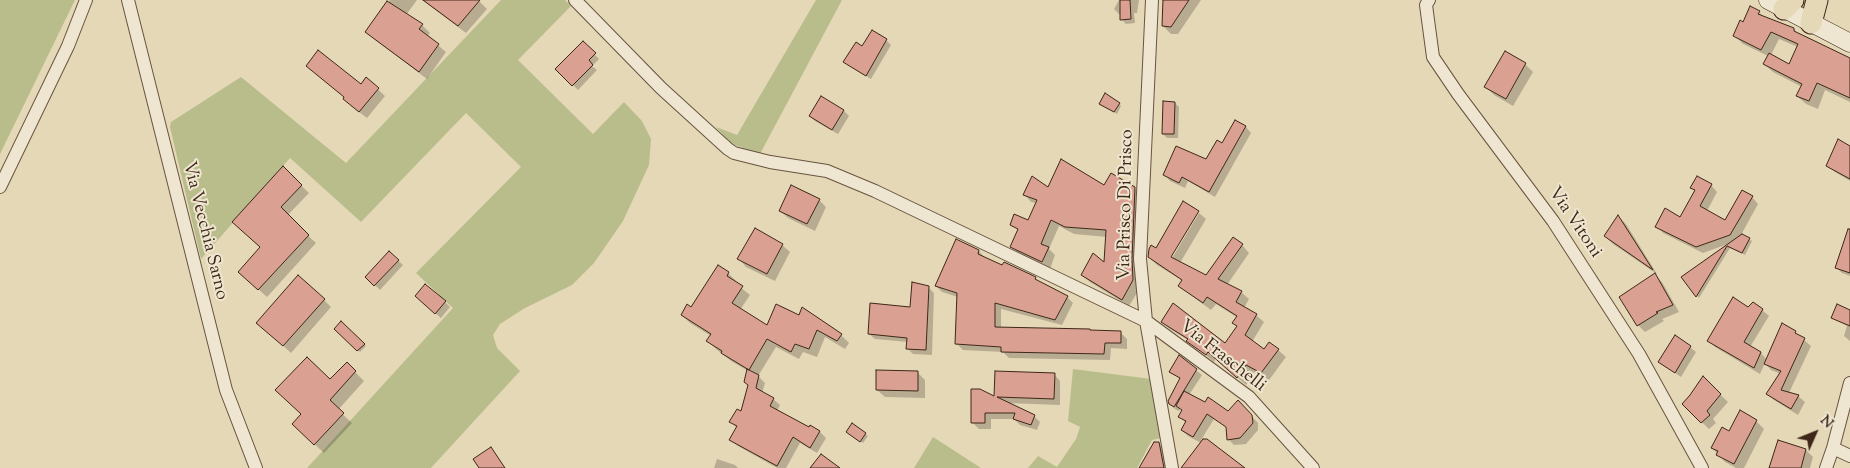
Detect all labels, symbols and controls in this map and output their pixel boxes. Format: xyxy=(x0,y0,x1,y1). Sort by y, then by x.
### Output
street label: Via Prisco Di Prisco xyxy=(1115,129,1139,281)
street label: Via Vecchia Sarno xyxy=(176,160,232,302)
street label: Via Vitoni xyxy=(1542,183,1606,263)
street label: Via Fraschelli xyxy=(1174,316,1270,398)
north arrow xyxy=(1790,408,1840,458)
text: N xyxy=(1815,412,1837,434)

